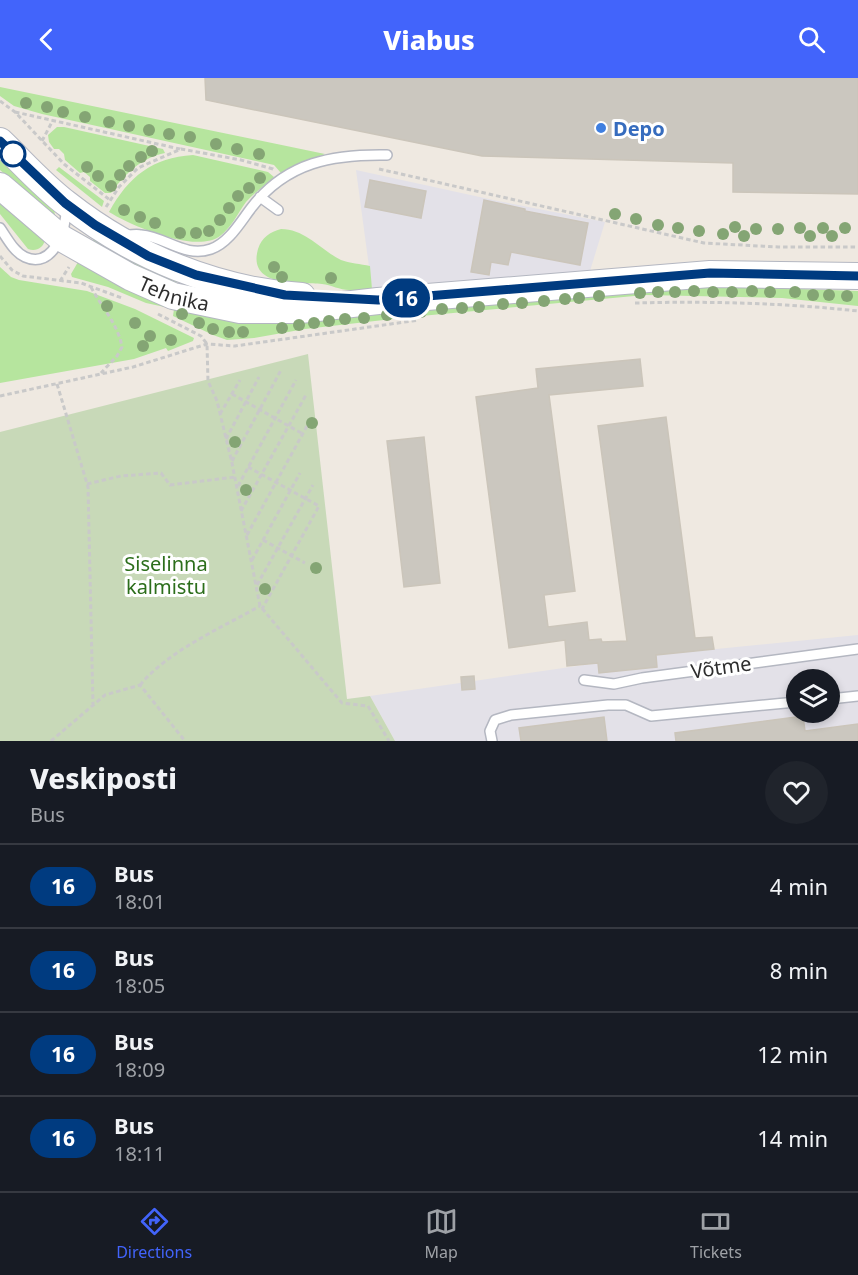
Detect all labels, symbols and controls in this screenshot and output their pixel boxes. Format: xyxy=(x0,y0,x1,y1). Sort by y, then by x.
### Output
text: Viabus xyxy=(383,21,475,58)
icon: back xyxy=(30,23,63,56)
icon: search xyxy=(795,23,828,56)
place label: Depo xyxy=(613,115,665,142)
marker: Depo xyxy=(594,121,608,135)
unlabelled marker xyxy=(0,141,26,167)
street label: Tehnika xyxy=(135,269,212,317)
line badge: 16 xyxy=(379,278,433,318)
text: 16 xyxy=(394,284,418,312)
park label: Siselinna kalmistu xyxy=(124,550,208,600)
street label: Võtme xyxy=(689,649,753,685)
map controls xyxy=(786,669,840,723)
button: layers xyxy=(786,669,840,723)
text: Veskiposti xyxy=(30,759,177,797)
button: heart xyxy=(765,761,828,824)
text: Bus xyxy=(30,801,65,828)
text: Bus xyxy=(114,858,154,888)
text: 4 min xyxy=(770,871,828,901)
text: 16 xyxy=(51,872,75,900)
text: 18:01 xyxy=(114,888,165,915)
text: Bus xyxy=(114,942,154,972)
text: 8 min xyxy=(770,955,828,985)
text: 16 xyxy=(51,956,75,984)
text: 18:05 xyxy=(114,972,165,999)
text: Bus xyxy=(114,1026,154,1056)
text: 12 min xyxy=(757,1039,828,1069)
text: 16 xyxy=(51,1040,75,1068)
text: 18:09 xyxy=(114,1056,165,1083)
text: Bus xyxy=(114,1110,154,1140)
text: 14 min xyxy=(757,1123,828,1153)
text: 16 xyxy=(51,1124,75,1152)
text: 18:11 xyxy=(114,1140,165,1167)
tab: Directions xyxy=(116,1205,192,1263)
tab: Map xyxy=(424,1205,458,1263)
tab: Tickets xyxy=(690,1205,742,1263)

